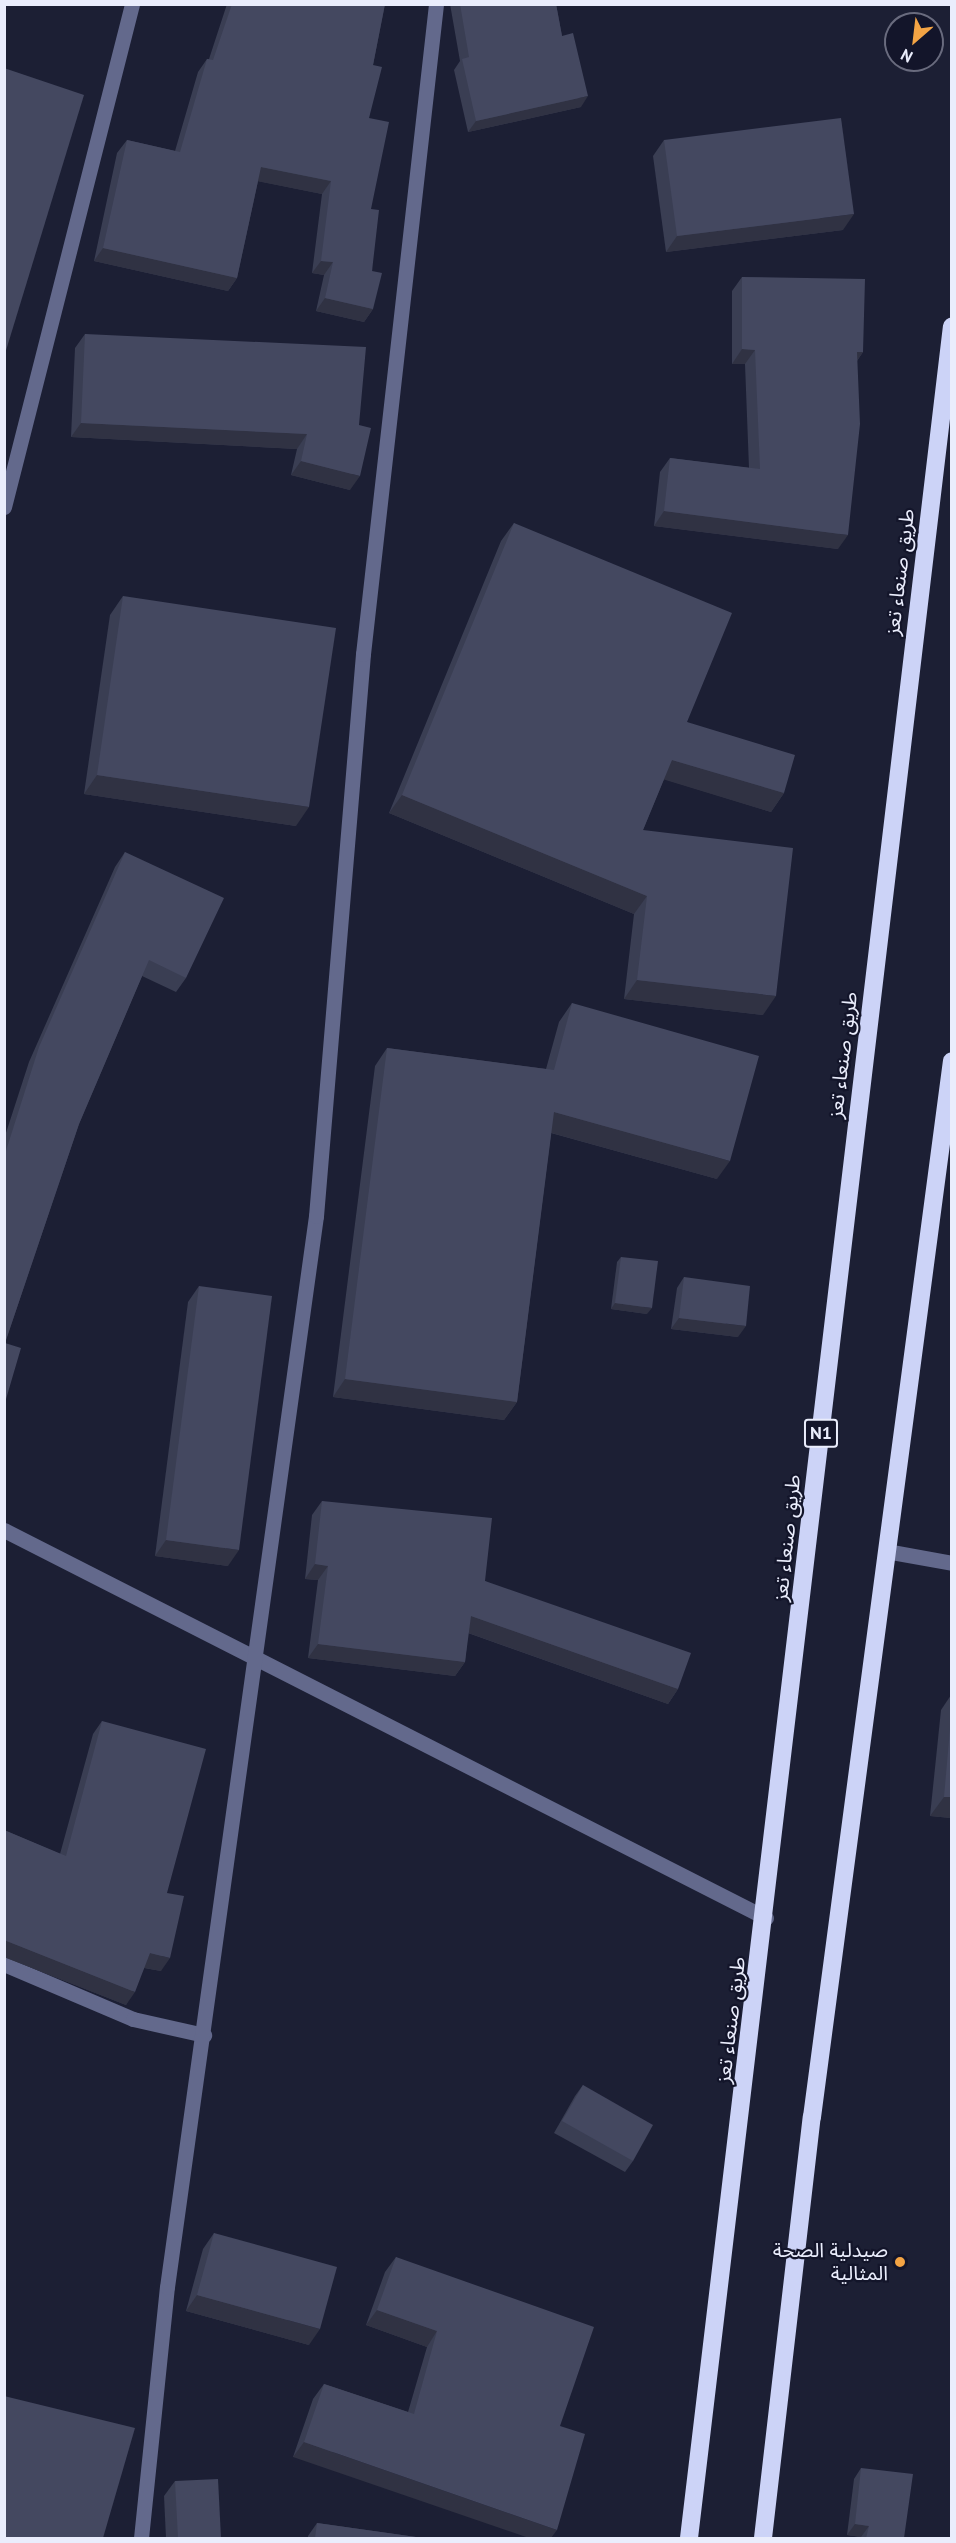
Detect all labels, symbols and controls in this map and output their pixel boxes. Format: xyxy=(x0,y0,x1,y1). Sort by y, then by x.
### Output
north arrow xyxy=(884,12,944,72)
text: N xyxy=(897,45,916,67)
street label: طريق صنعاء تعز xyxy=(880,507,920,637)
street label: طريق صنعاء تعز xyxy=(823,990,863,1120)
road number: N1 xyxy=(803,1418,839,1448)
street label: طريق صنعاء تعز xyxy=(768,1473,806,1603)
street label: طريق صنعاء تعز xyxy=(711,1955,751,2085)
place label: صيدلية الصحة المثالية xyxy=(773,2238,888,2285)
marker: صيدلية الصحة المثالية xyxy=(893,2255,907,2269)

